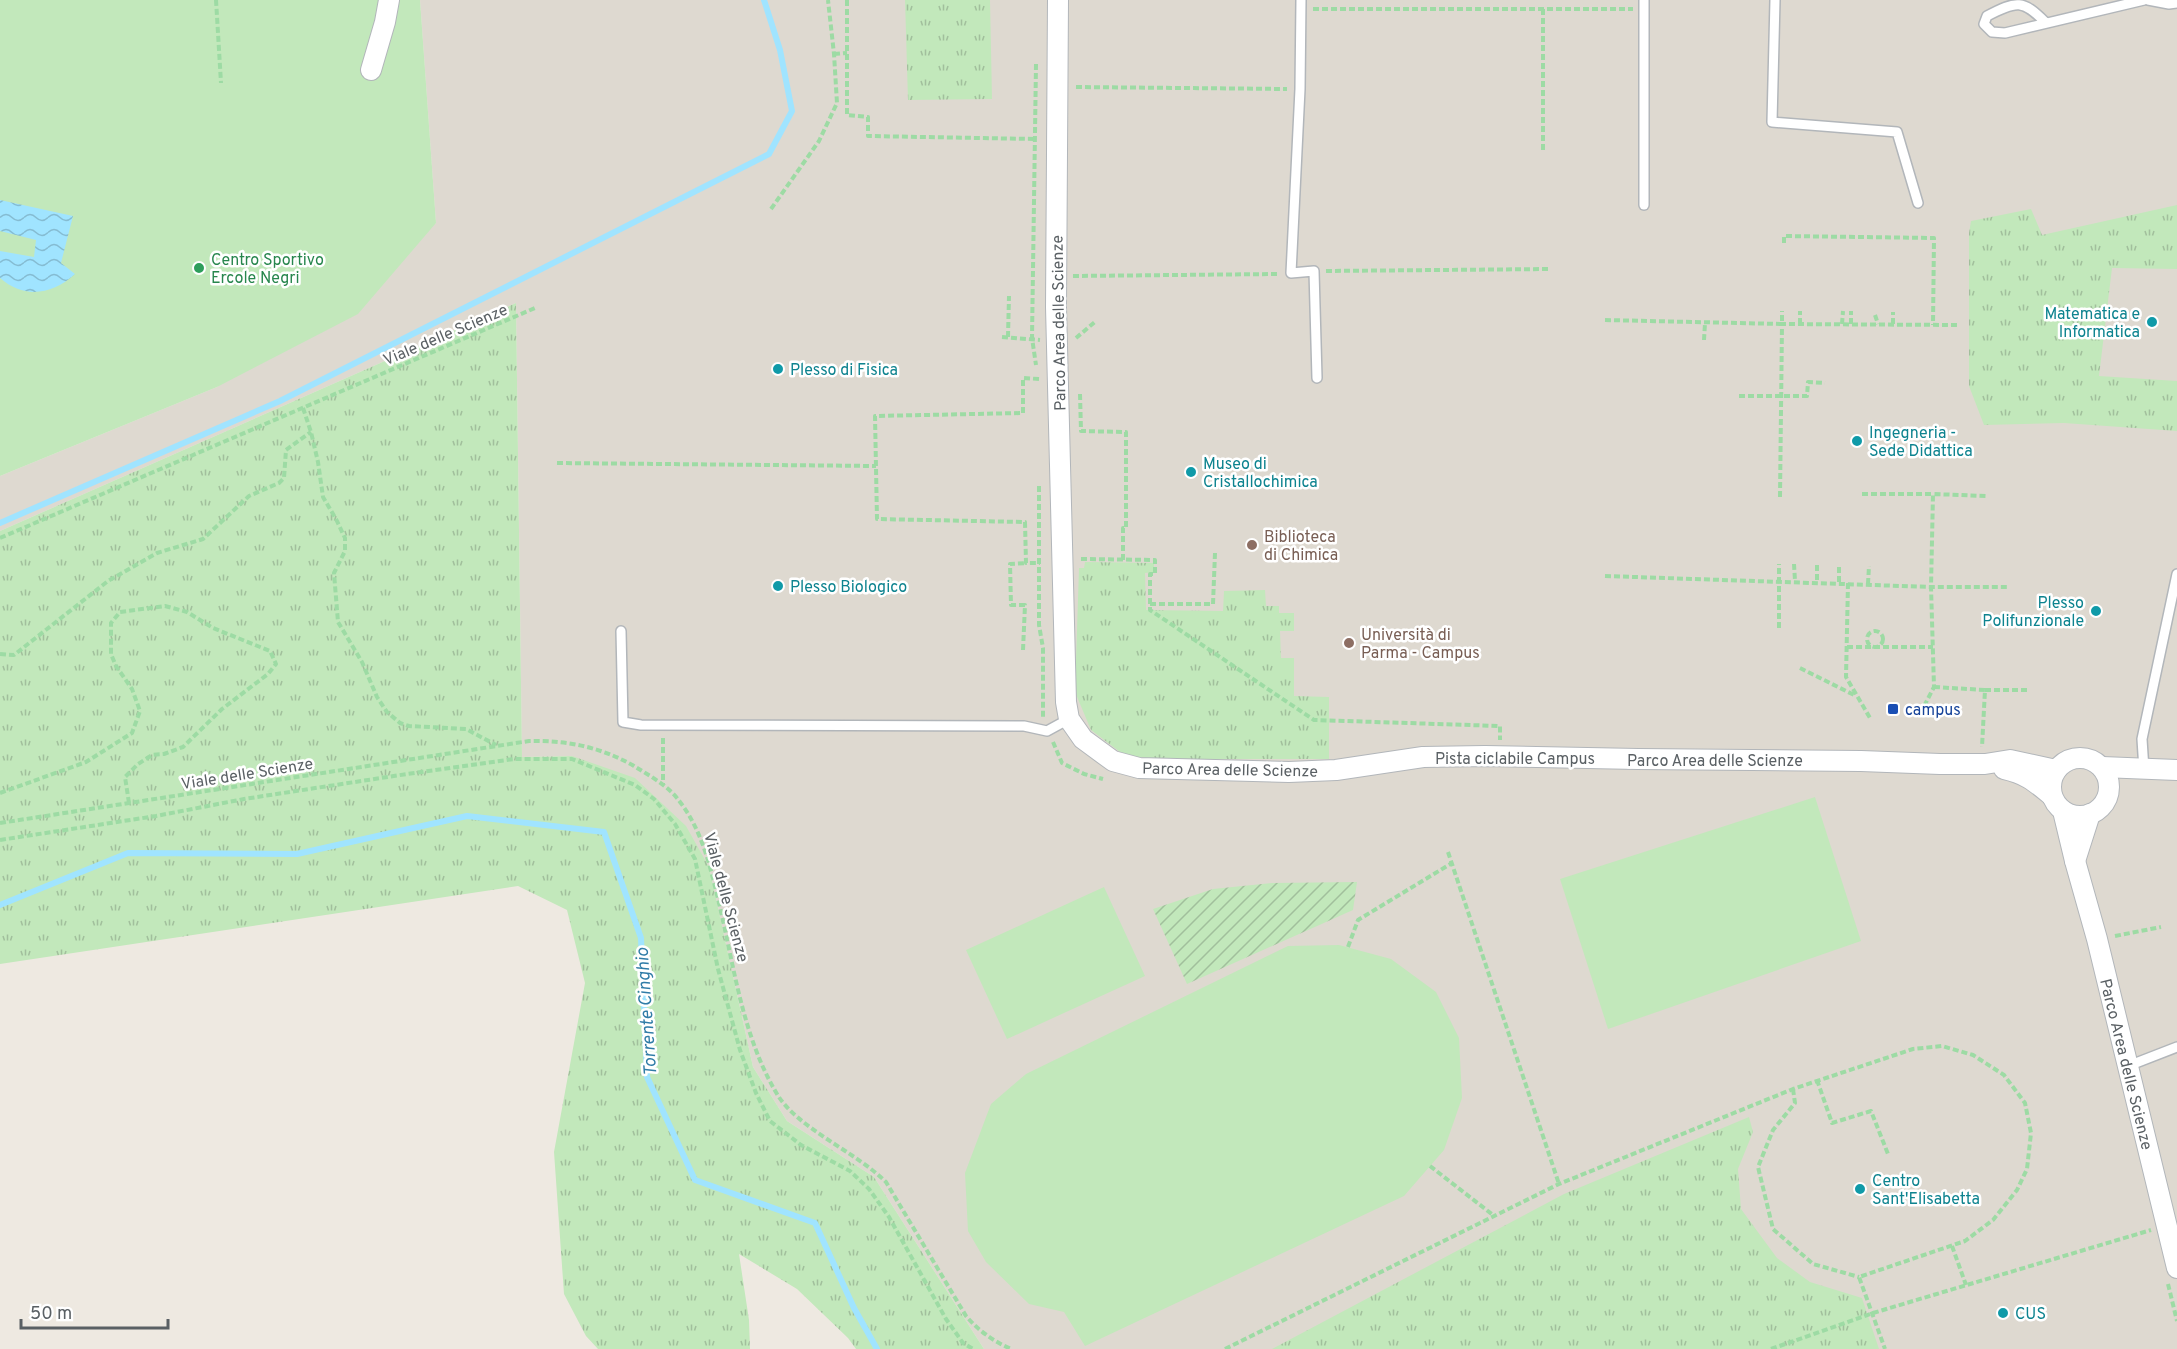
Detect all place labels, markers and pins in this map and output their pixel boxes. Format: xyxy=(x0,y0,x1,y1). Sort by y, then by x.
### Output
place label: Centro Sportivo Ercole Negri xyxy=(211,251,324,289)
marker: Centro Sportivo Ercole Negri xyxy=(192,261,206,275)
place label: Matematica e Informatica xyxy=(2045,305,2140,343)
marker: Matematica e Informatica xyxy=(2145,315,2159,329)
place label: Plesso di Fisica xyxy=(790,361,898,381)
marker: Plesso di Fisica xyxy=(771,362,785,376)
place label: Ingegneria - Sede Didattica xyxy=(1869,424,1973,462)
marker: Ingegneria - Sede Didattica xyxy=(1850,434,1864,448)
place label: Museo di Cristallochimica xyxy=(1203,455,1318,493)
marker: Museo di Cristallochimica xyxy=(1184,465,1198,479)
place label: Biblioteca di Chimica xyxy=(1264,528,1338,566)
marker: Biblioteca di Chimica xyxy=(1245,538,1259,552)
place label: Plesso Biologico xyxy=(790,578,907,598)
marker: Plesso Biologico xyxy=(771,579,785,593)
place label: Plesso Polifunzionale xyxy=(1982,594,2084,632)
marker: Plesso Polifunzionale xyxy=(2089,604,2103,618)
place label: Università di Parma - Campus xyxy=(1361,626,1480,664)
marker: Università di Parma - Campus xyxy=(1342,636,1356,650)
place label: campus xyxy=(1905,701,1961,721)
marker: campus xyxy=(1886,702,1900,716)
place label: Centro Sant'Elisabetta xyxy=(1872,1172,1980,1210)
marker: Centro Sant'Elisabetta xyxy=(1853,1182,1867,1196)
place label: CUS xyxy=(2015,1305,2046,1325)
marker: CUS xyxy=(1996,1306,2010,1320)

